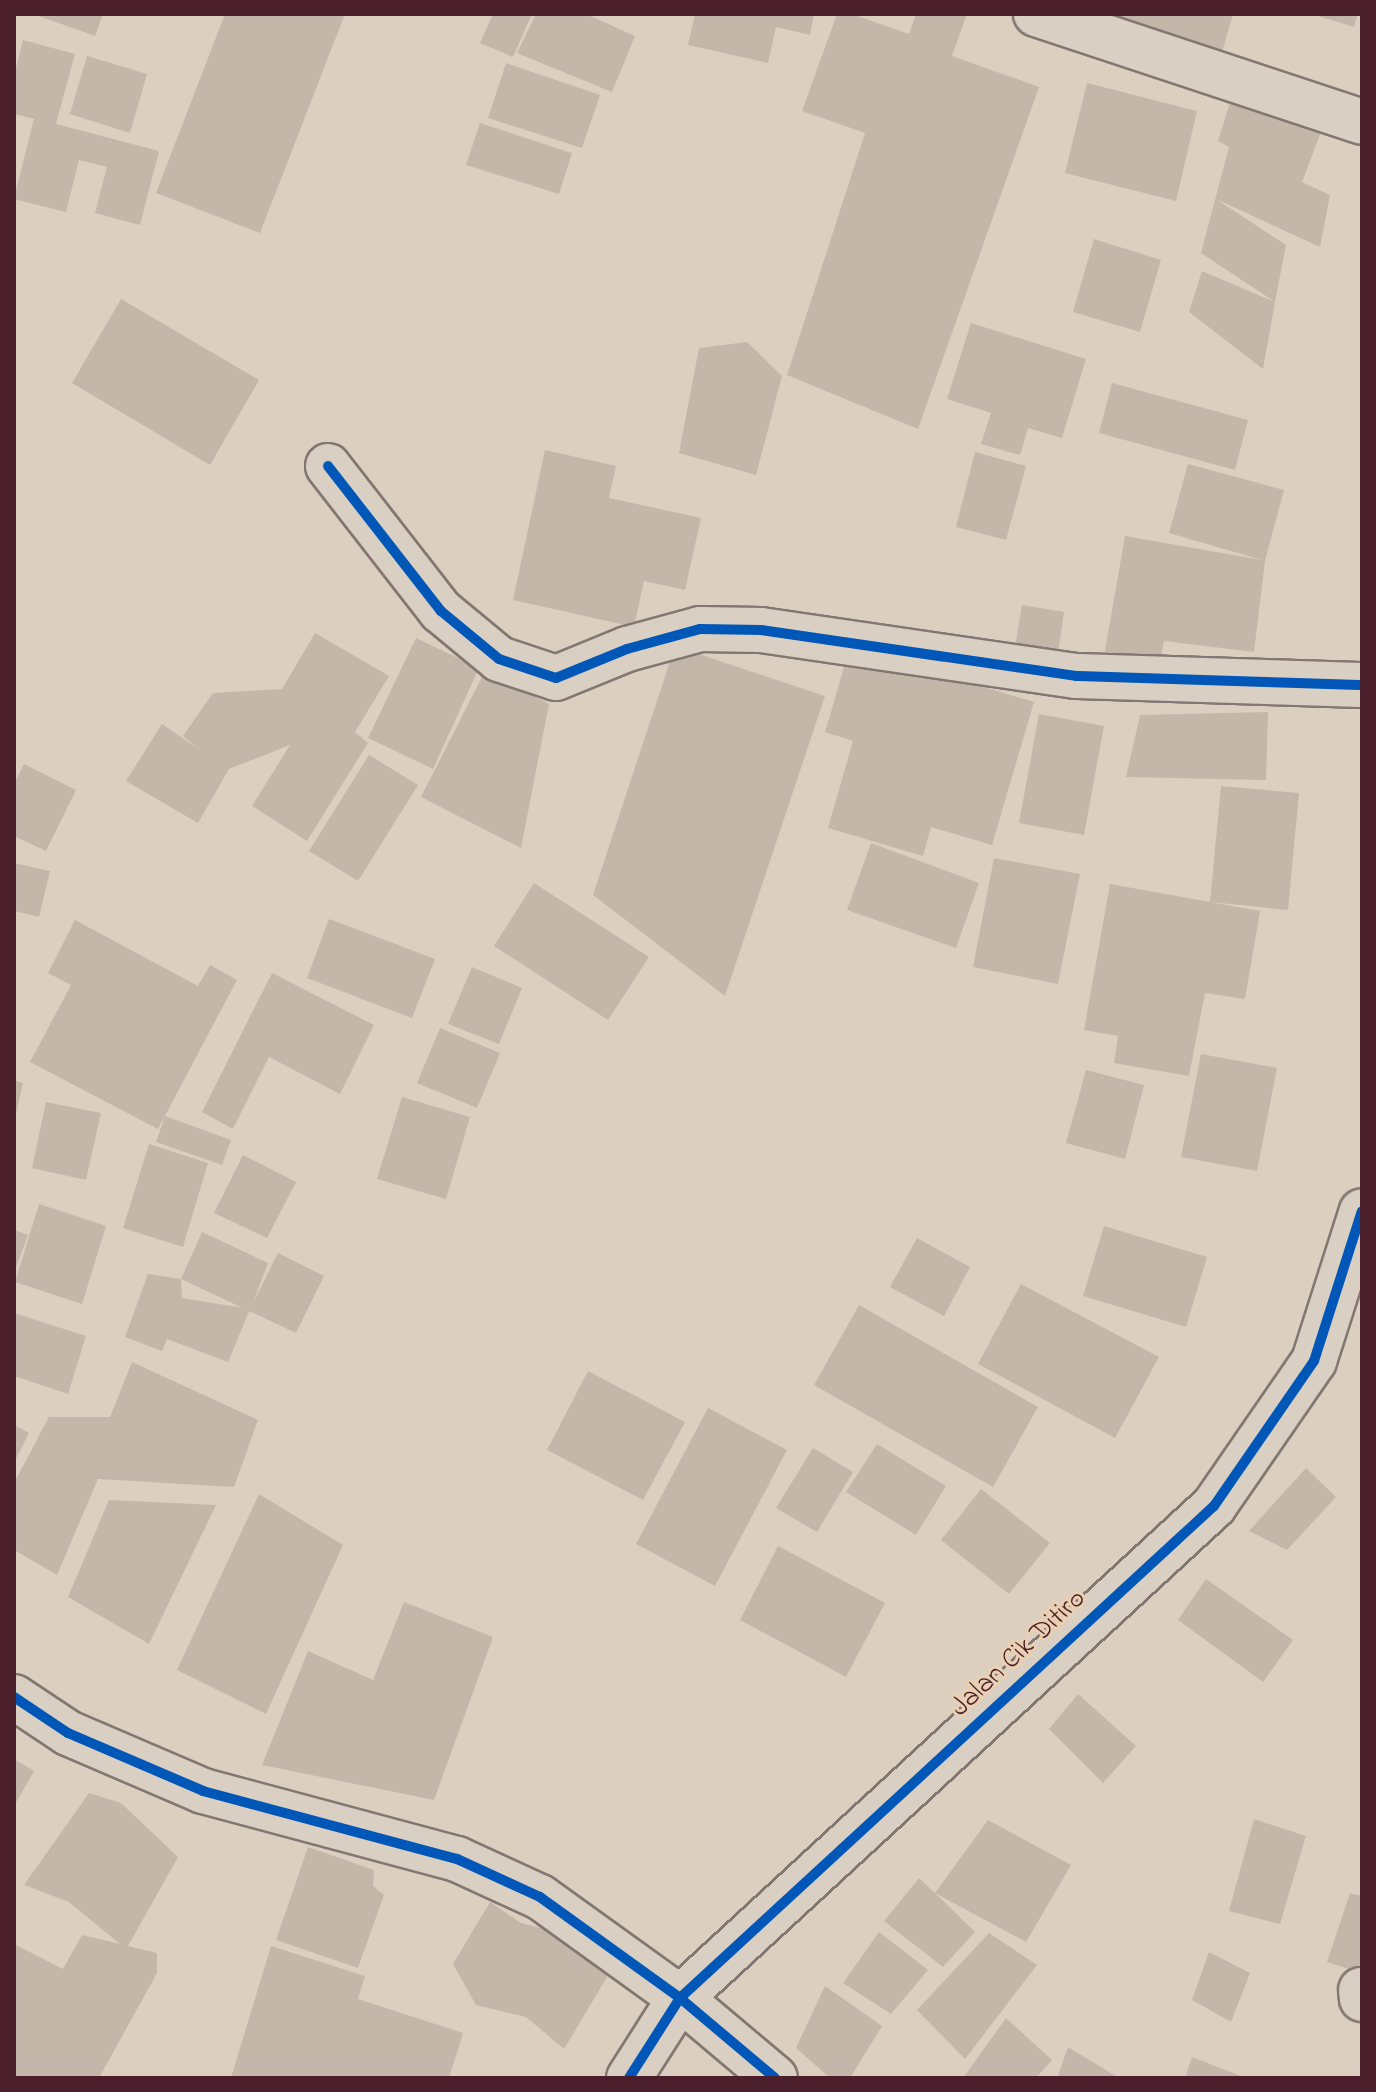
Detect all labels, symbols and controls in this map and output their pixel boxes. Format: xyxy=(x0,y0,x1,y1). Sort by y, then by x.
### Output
street label: Jalan Cik Ditiro xyxy=(945,1583,1093,1725)

